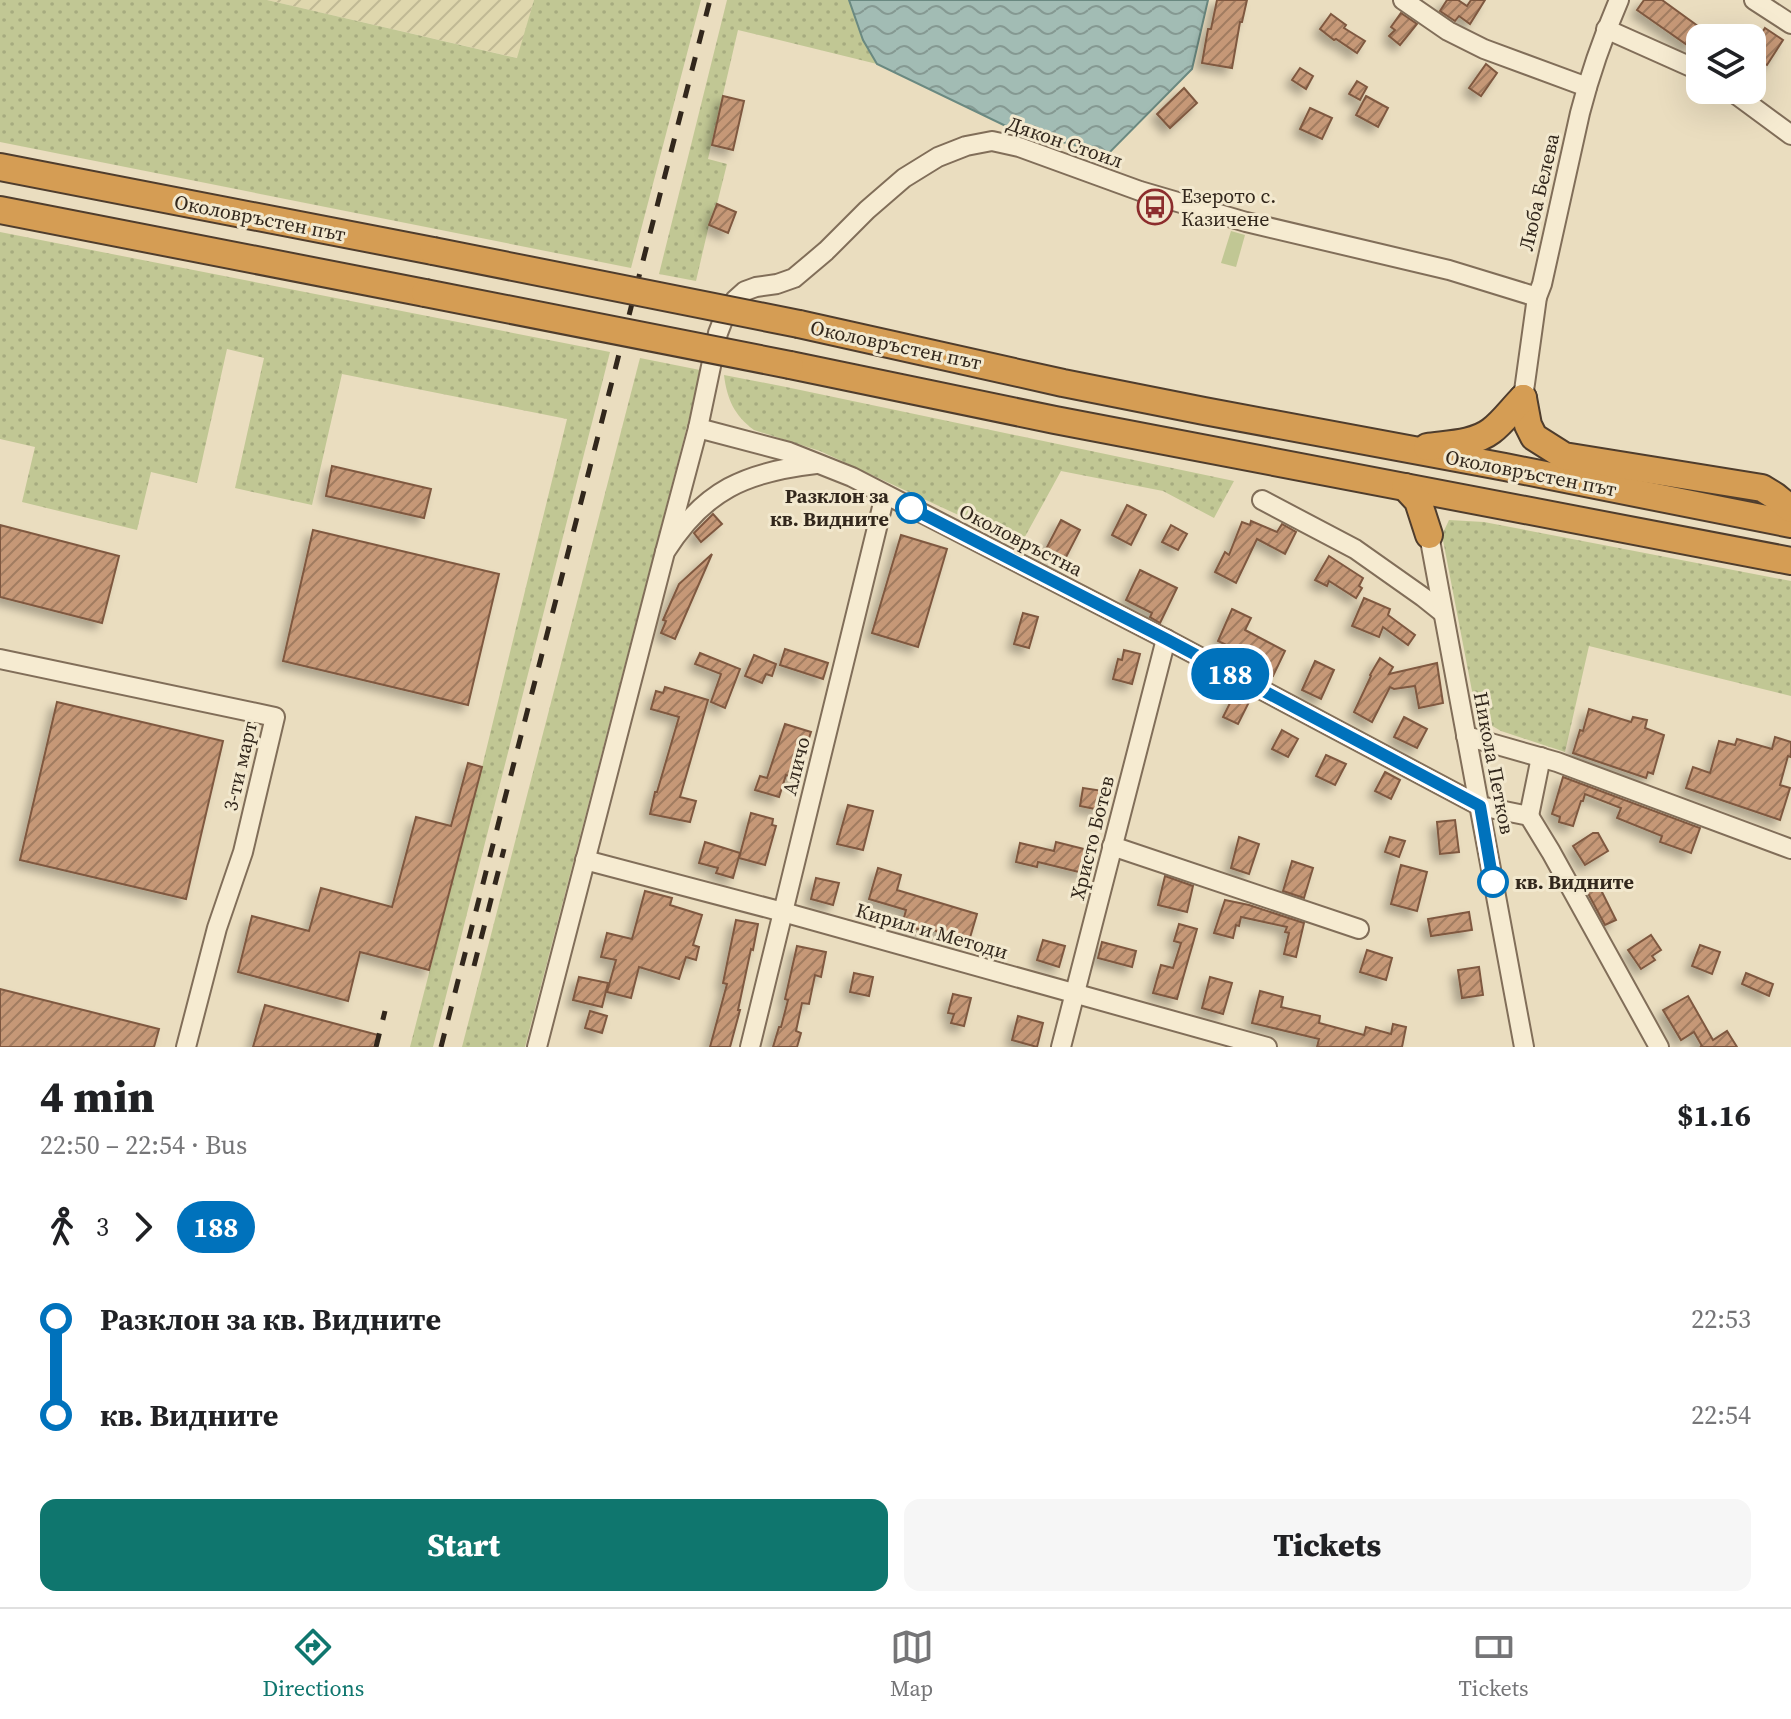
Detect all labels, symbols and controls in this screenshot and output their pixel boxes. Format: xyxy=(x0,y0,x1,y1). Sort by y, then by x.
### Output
map controls xyxy=(1686,24,1766,104)
button: layers xyxy=(1686,24,1766,104)
street label: Дякон Стоил xyxy=(1003,109,1127,175)
street label: Люба Белева xyxy=(1512,130,1566,254)
place label: Езерото с. Казичене xyxy=(1181,182,1276,233)
street label: Околовръстен път xyxy=(172,188,349,248)
bus stop icon: Езерото с. Казичене xyxy=(1136,188,1174,226)
street label: Околовръстен път xyxy=(808,313,985,377)
street label: Околовръстен път xyxy=(1443,443,1620,503)
place label: Разклон за кв. Видните xyxy=(770,482,889,533)
marker: Разклон за кв. Видните xyxy=(896,493,926,523)
street label: Околовръстна xyxy=(954,497,1088,584)
line badge: 188 xyxy=(1184,648,1276,700)
text: 188 xyxy=(1207,655,1253,693)
street label: Никола Петков xyxy=(1467,690,1521,836)
street label: 3-ти март xyxy=(216,718,264,814)
street label: Аличо xyxy=(775,734,817,798)
street label: Христо Ботев xyxy=(1063,773,1121,903)
marker: кв. Видните xyxy=(1478,867,1508,897)
place label: кв. Видните xyxy=(1515,868,1634,896)
street label: Кирил и Методи xyxy=(853,896,1011,966)
text: 4 min xyxy=(40,1066,155,1127)
text: $1.16 xyxy=(1677,1095,1751,1136)
text: 22:50 – 22:54 · Bus xyxy=(40,1127,247,1163)
icon: walk xyxy=(40,1205,84,1249)
icon: forward xyxy=(121,1205,165,1249)
text: 188 xyxy=(193,1208,239,1246)
text: 3 xyxy=(96,1209,109,1245)
text: Разклон за кв. Видните xyxy=(100,1299,441,1340)
text: 22:53 xyxy=(1691,1301,1751,1337)
text: кв. Видните xyxy=(100,1395,279,1436)
text: 22:54 xyxy=(1691,1397,1751,1433)
button: Start xyxy=(40,1499,888,1591)
button: Tickets xyxy=(904,1499,1751,1591)
tab: Directions xyxy=(263,1625,364,1703)
tab: Map xyxy=(890,1625,934,1703)
tab: Tickets xyxy=(1459,1625,1528,1703)

